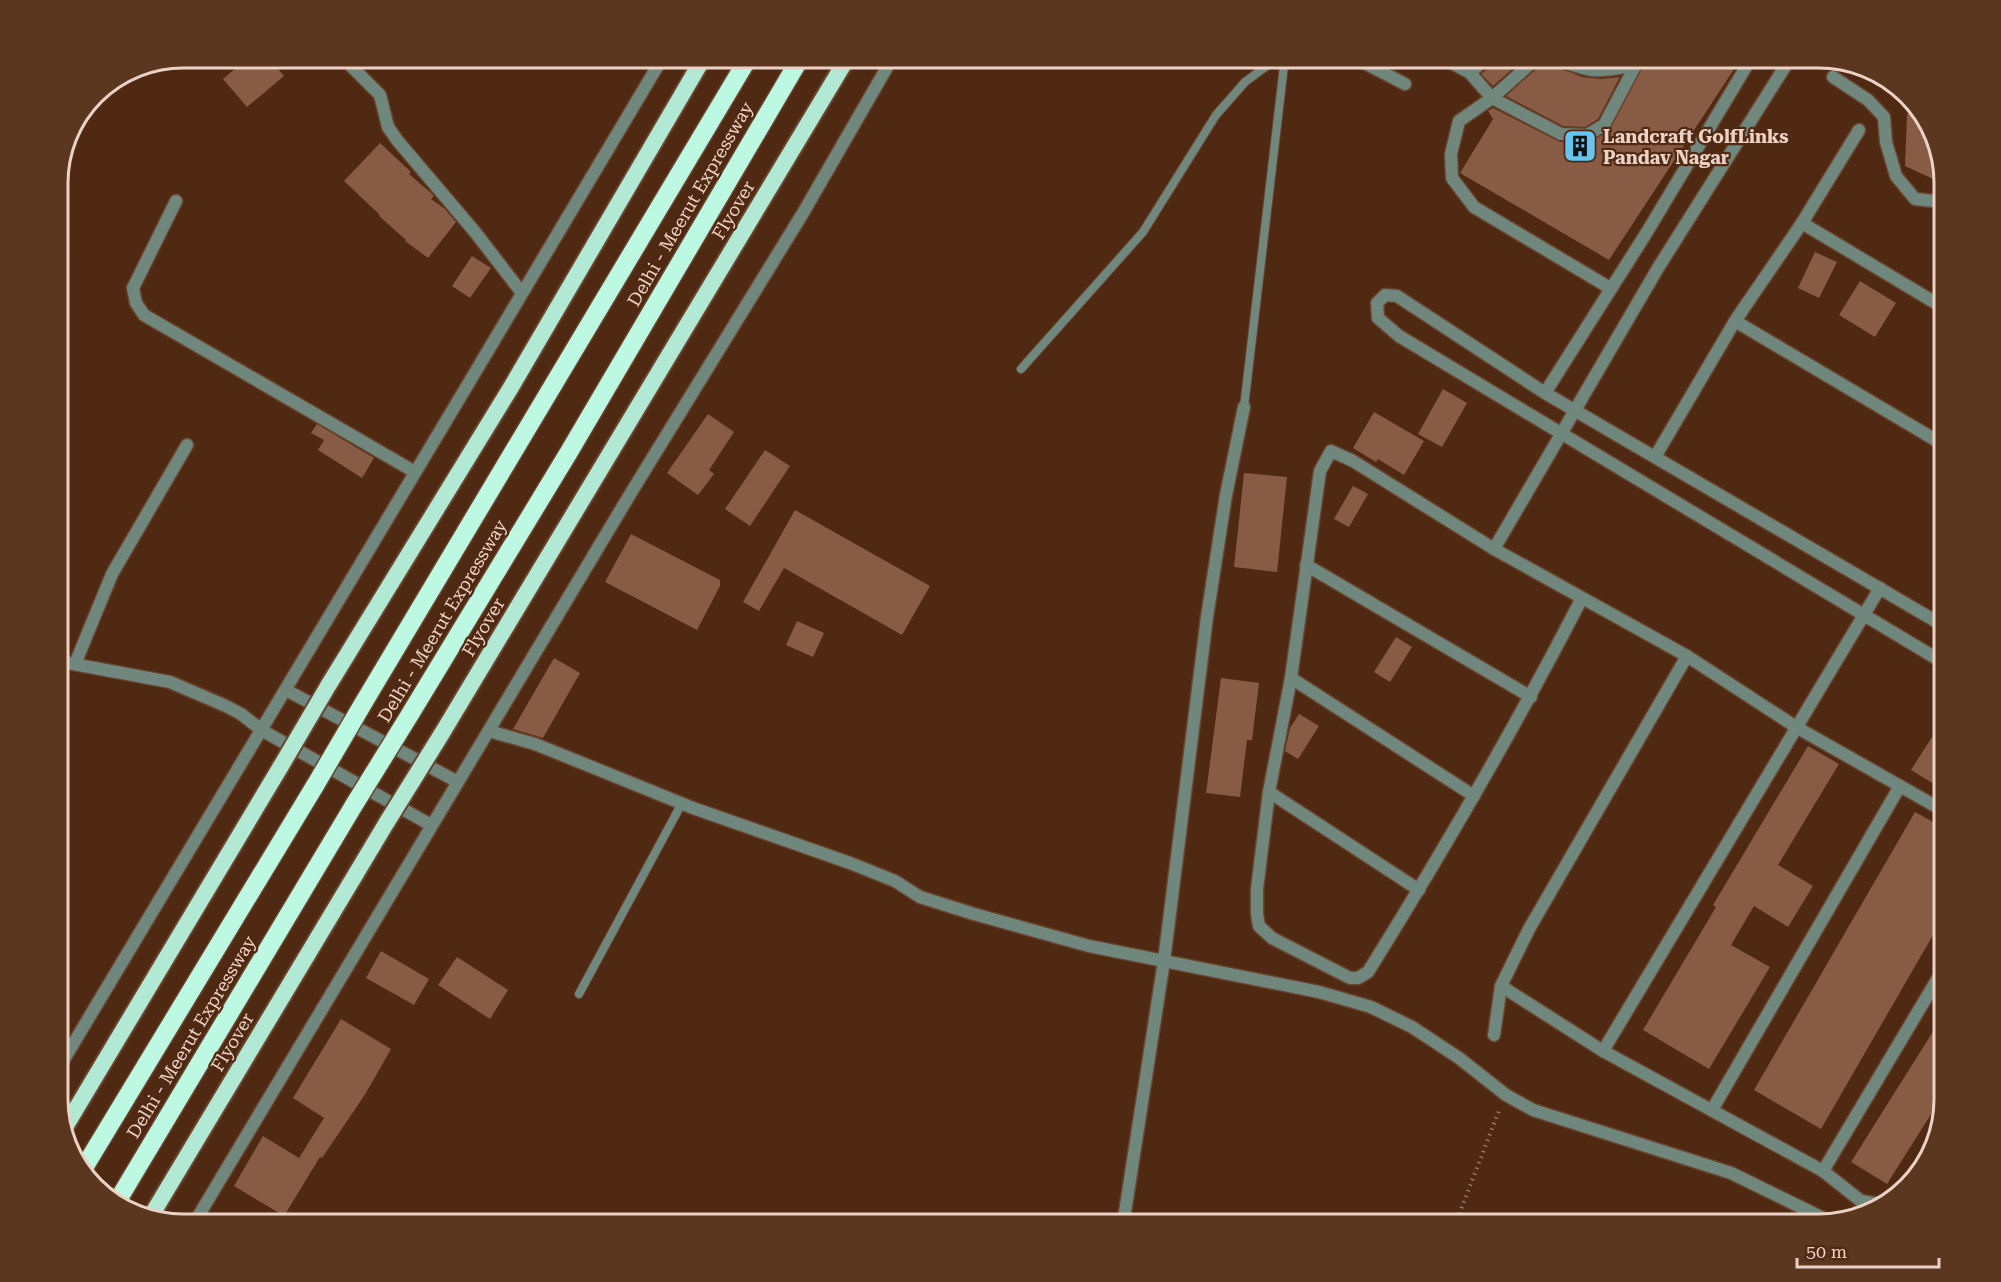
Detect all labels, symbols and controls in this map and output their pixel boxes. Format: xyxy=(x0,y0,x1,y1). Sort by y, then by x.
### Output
street label: Delhi - Meerut Expressway xyxy=(623,98,757,310)
place label: Landcraft GolfLinks Pandav Nagar xyxy=(1603,126,1789,168)
building icon: Landcraft GolfLinks Pandav Nagar xyxy=(1562,128,1598,164)
street label: Flyover xyxy=(707,177,759,243)
street label: Delhi - Meerut Expressway xyxy=(373,516,511,726)
street label: Flyover xyxy=(457,594,509,660)
street label: Delhi - Meerut Expressway xyxy=(122,932,260,1142)
street label: Flyover xyxy=(206,1009,258,1075)
scale bar xyxy=(1797,1231,1940,1269)
text: 50 m xyxy=(1806,1241,1847,1262)

